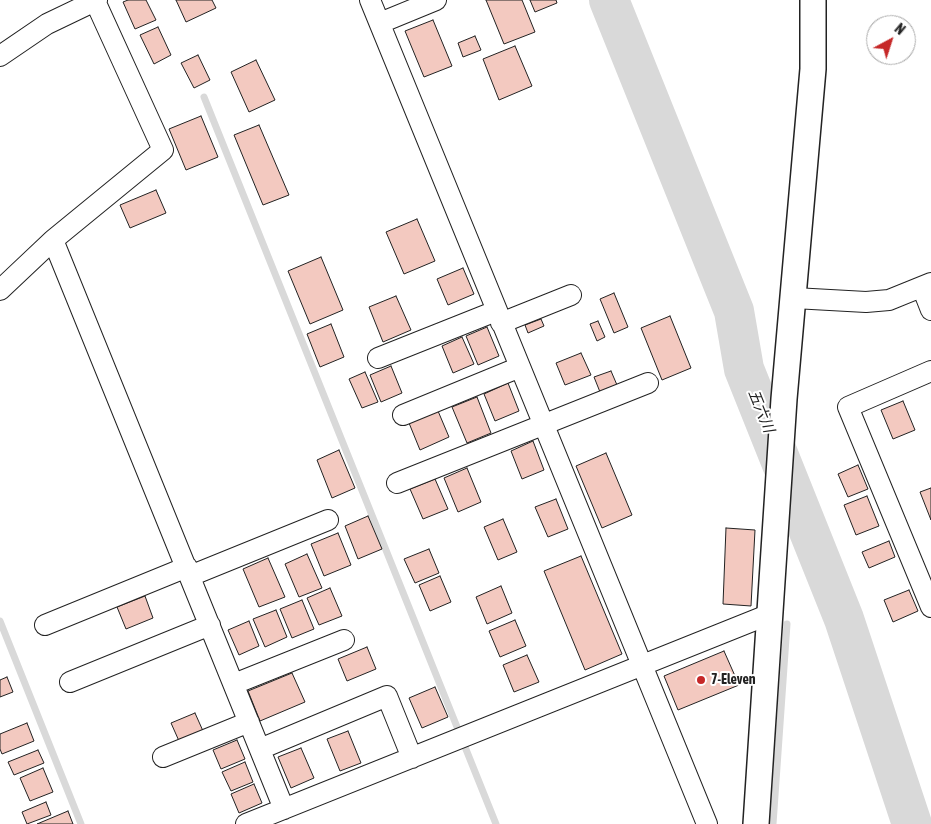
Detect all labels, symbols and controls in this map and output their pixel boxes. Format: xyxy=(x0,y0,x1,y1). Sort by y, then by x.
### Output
north arrow xyxy=(866,15,916,65)
text: N xyxy=(892,20,908,38)
water label: 五六川 xyxy=(744,387,778,435)
place label: 7-Eleven xyxy=(711,672,756,688)
marker: 7-Eleven xyxy=(695,674,707,686)

